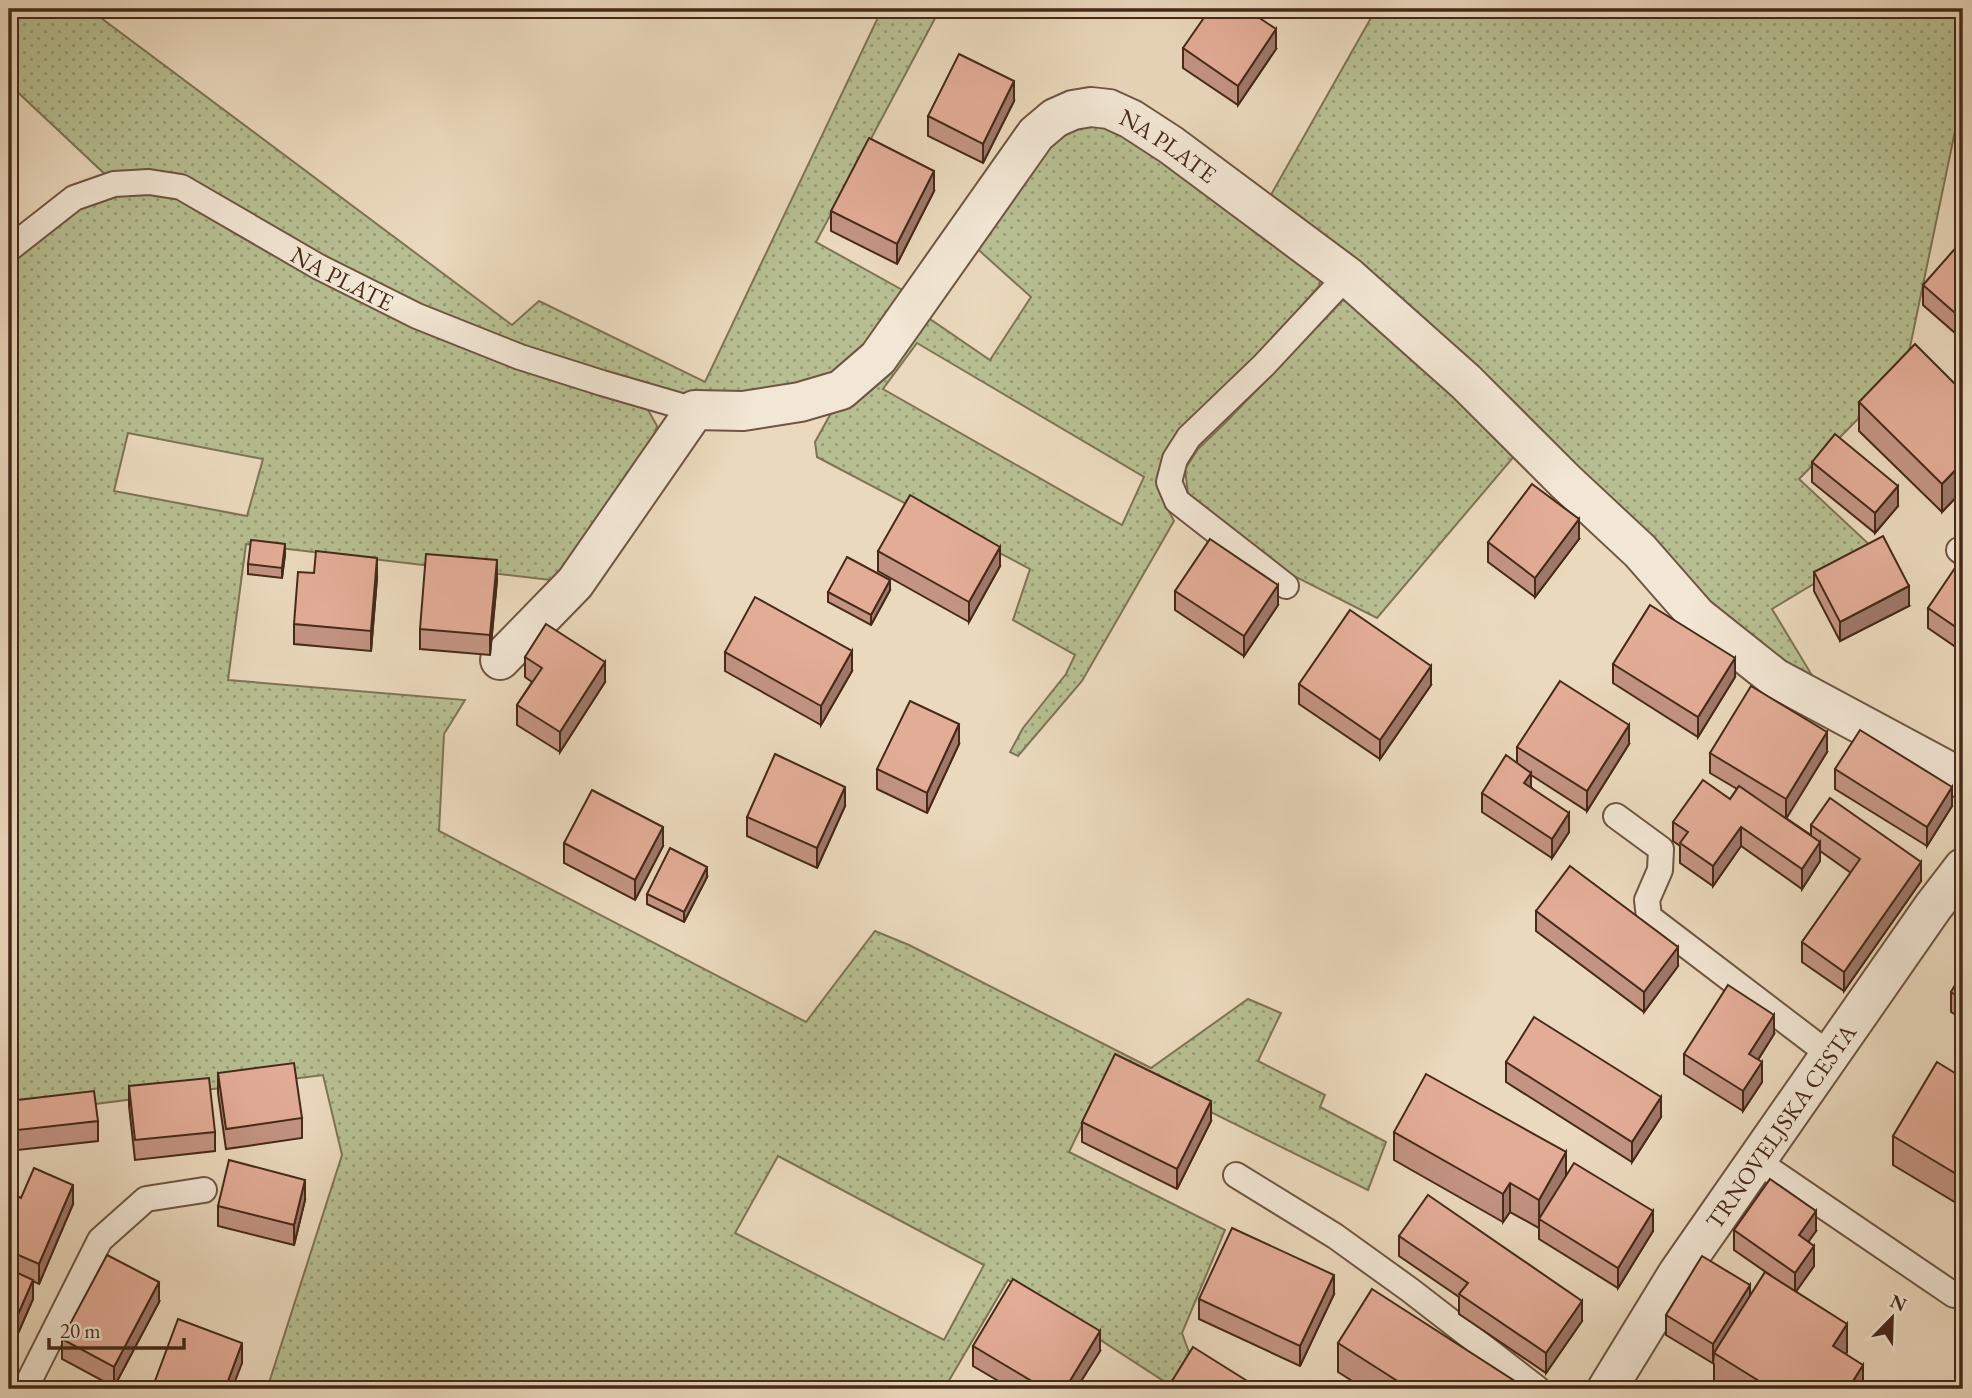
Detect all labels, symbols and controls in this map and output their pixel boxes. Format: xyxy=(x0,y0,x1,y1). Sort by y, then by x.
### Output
street label: NA PLATE xyxy=(1115,101,1223,189)
street label: NA PLATE xyxy=(285,239,399,317)
street label: TRNOVELJSKA CESTA xyxy=(1698,1017,1863,1235)
north arrow xyxy=(1856,1282,1926,1352)
text: N xyxy=(1886,1288,1911,1318)
scale bar xyxy=(49,1307,184,1351)
text: 20 m xyxy=(60,1317,101,1344)

